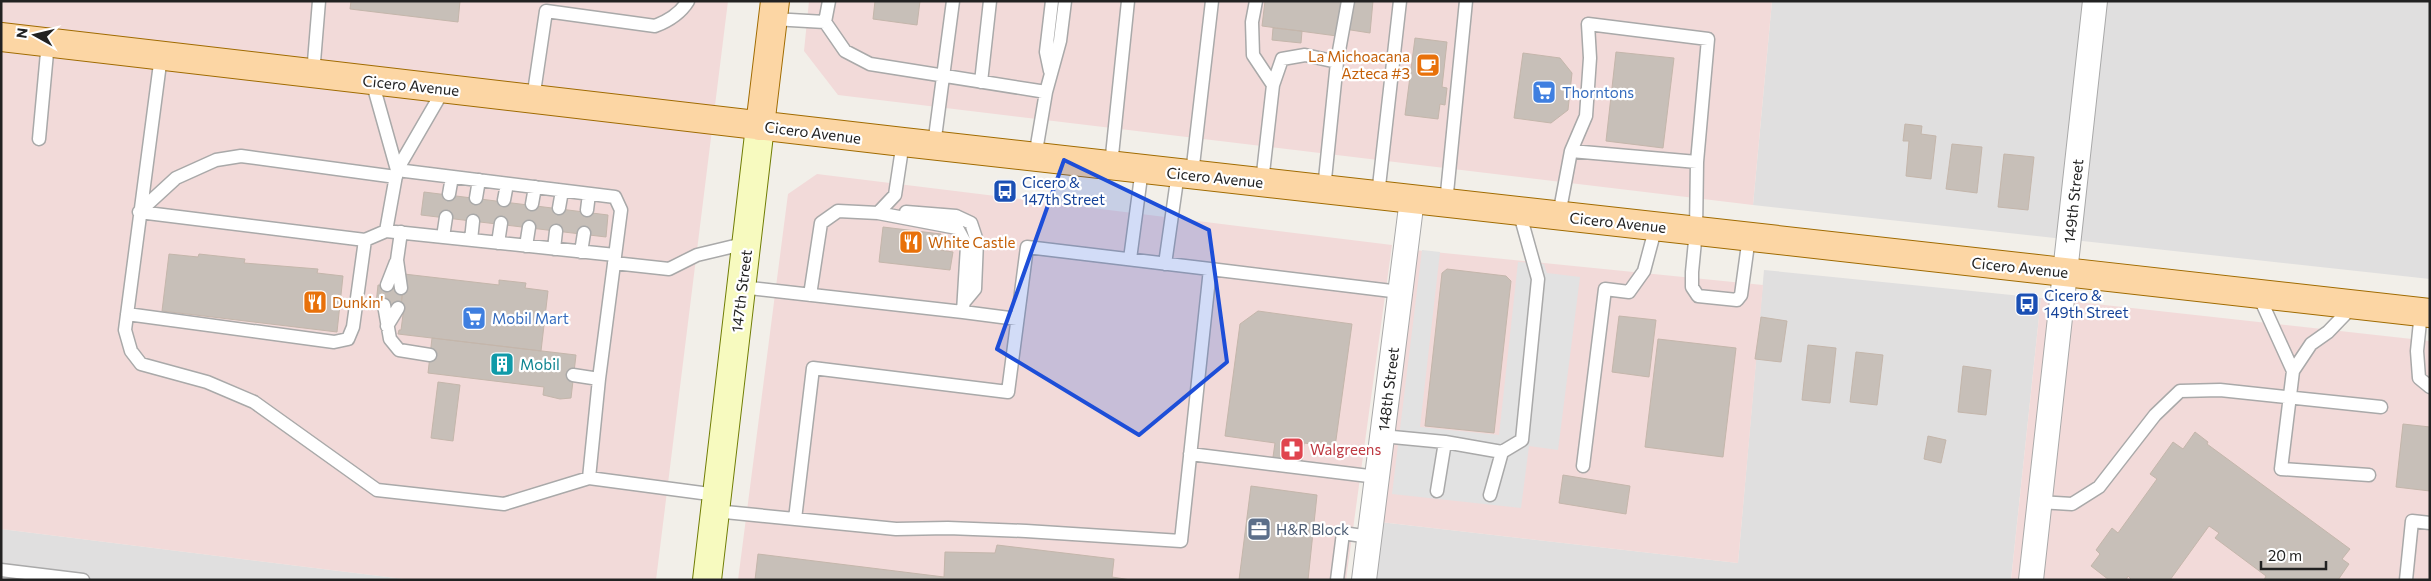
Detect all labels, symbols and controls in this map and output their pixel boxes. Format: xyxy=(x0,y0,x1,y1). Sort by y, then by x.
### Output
north arrow xyxy=(10,10,60,60)
text: N xyxy=(12,27,31,40)
place label: La Michoacana Azteca #3 xyxy=(1308,47,1410,82)
cafe icon: La Michoacana Azteca #3 xyxy=(1415,52,1441,78)
street label: Cicero Avenue xyxy=(362,71,460,99)
supermarket icon: Thorntons xyxy=(1531,79,1557,105)
place label: Thorntons xyxy=(1562,83,1634,101)
street label: Cicero Avenue xyxy=(764,117,862,147)
street label: 149th Street xyxy=(2060,158,2086,244)
street label: Cicero Avenue xyxy=(1166,163,1264,191)
place label: Cicero & 147th Street xyxy=(1022,173,1105,208)
bus stop icon: Cicero & 147th Street xyxy=(992,178,1018,204)
street label: Cicero Avenue xyxy=(1569,208,1667,236)
restaurant icon: White Castle xyxy=(898,229,924,255)
place label: White Castle xyxy=(928,233,1015,251)
street label: 147th Street xyxy=(727,249,755,333)
street label: Cicero Avenue xyxy=(1971,253,2069,281)
place label: Cicero & 149th Street xyxy=(2044,286,2129,321)
restaurant icon: Dunkin' xyxy=(302,289,328,315)
bus stop icon: Cicero & 149th Street xyxy=(2014,291,2040,317)
place label: Dunkin' xyxy=(332,293,384,311)
supermarket icon: Mobil Mart xyxy=(461,305,487,331)
place label: Mobil Mart xyxy=(492,309,569,327)
street label: 148th Street xyxy=(1374,346,1402,432)
building icon: Mobil xyxy=(489,351,515,377)
place label: Mobil xyxy=(520,355,560,373)
pharmacy icon: Walgreens xyxy=(1279,436,1305,462)
place label: Walgreens xyxy=(1310,440,1381,458)
office icon: H&R Block xyxy=(1246,516,1272,542)
place label: H&R Block xyxy=(1276,520,1349,538)
scale bar xyxy=(2261,538,2326,570)
text: 20 m xyxy=(2268,546,2302,564)

